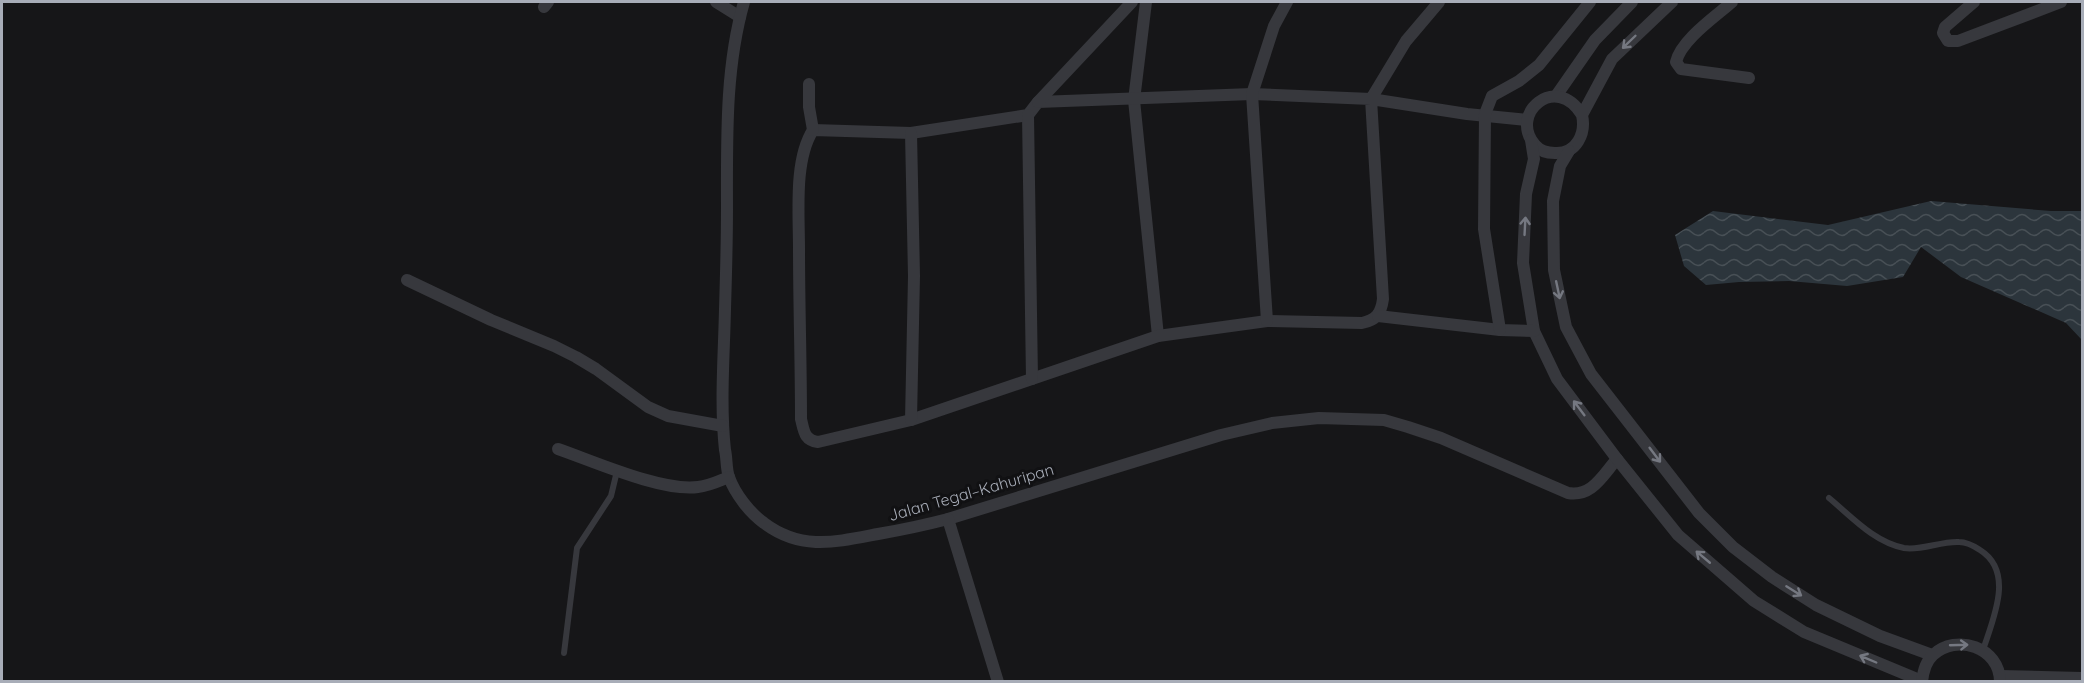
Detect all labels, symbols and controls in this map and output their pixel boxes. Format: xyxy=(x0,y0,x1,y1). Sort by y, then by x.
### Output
one-way arrow xyxy=(1622,35,1637,49)
one-way arrow xyxy=(1519,217,1530,237)
one-way arrow xyxy=(1553,280,1564,299)
one-way arrow xyxy=(1572,400,1585,416)
one-way arrow xyxy=(1649,447,1662,463)
street label: Jalan Tegal–Kahuripan xyxy=(886,459,1056,525)
one-way arrow xyxy=(1696,550,1711,564)
one-way arrow xyxy=(1785,584,1802,597)
one-way arrow xyxy=(1949,639,1968,651)
one-way arrow xyxy=(1859,653,1877,664)

